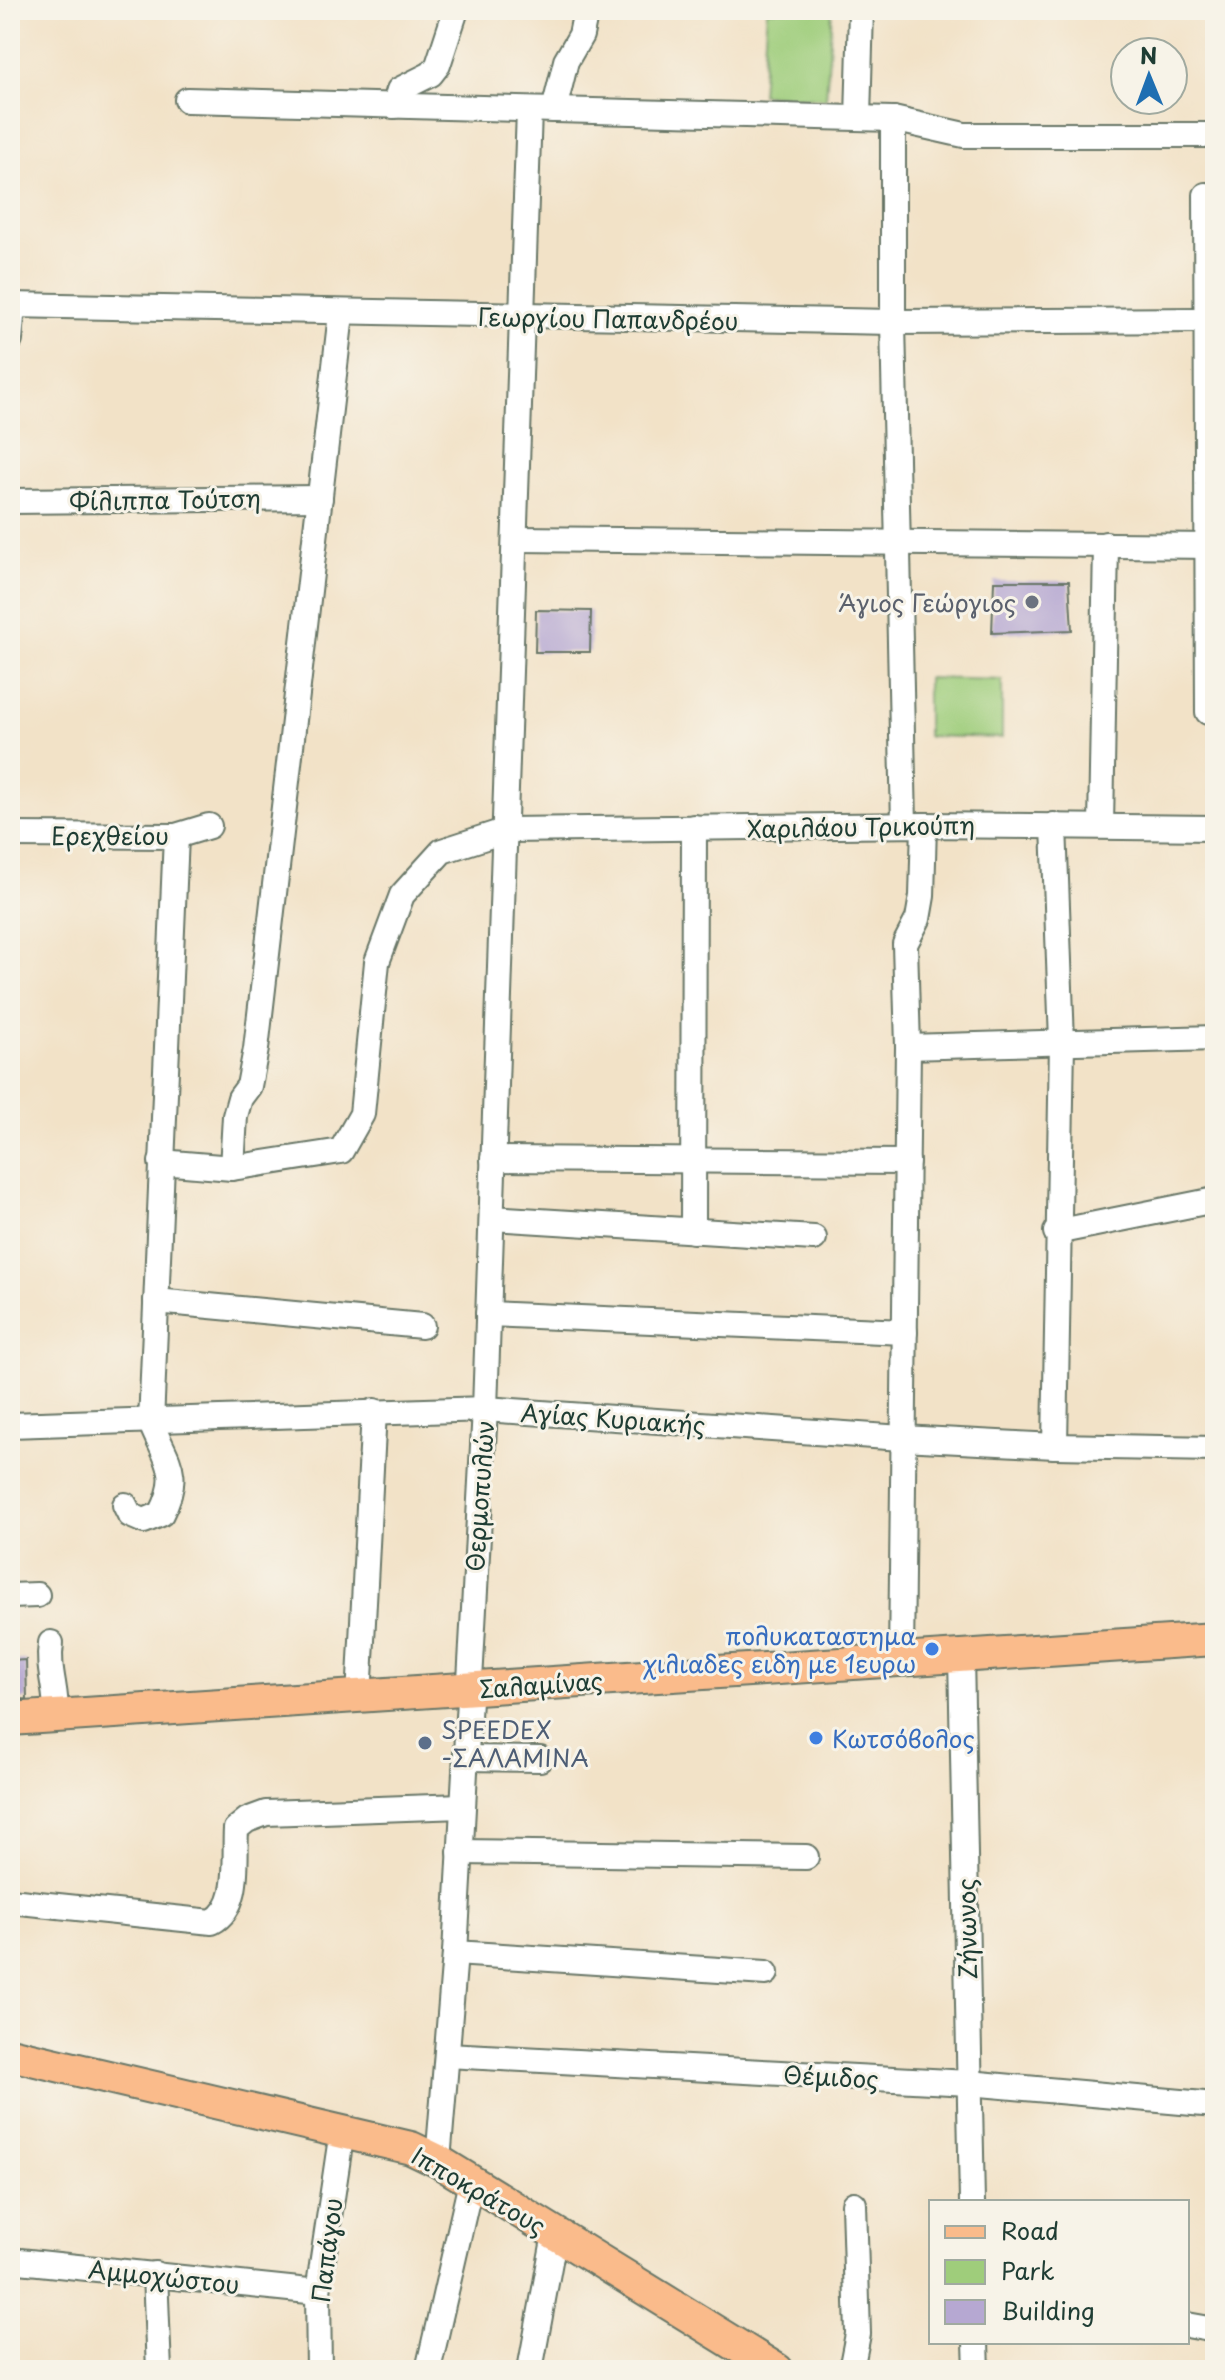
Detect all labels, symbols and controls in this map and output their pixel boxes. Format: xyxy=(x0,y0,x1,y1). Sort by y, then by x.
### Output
north arrow xyxy=(1109,36,1189,116)
text: N xyxy=(1140,38,1158,71)
street label: Γεωργίου Παπανδρέου xyxy=(477,298,739,338)
street label: Φίλιππα Τούτση xyxy=(69,479,261,519)
place label: Άγιος Γεώργιος xyxy=(838,584,1016,620)
marker: Άγιος Γεώργιος xyxy=(1023,593,1041,611)
street label: Χαριλάου Τρικούπη xyxy=(747,806,975,846)
street label: Ερεχθείου xyxy=(51,817,169,853)
street label: Αγίας Κυριακής xyxy=(520,1394,706,1442)
street label: Θερμοπυλών xyxy=(456,1419,502,1573)
place label: πολυκαταστημα χιλιαδες ειδη με 1ευρω xyxy=(642,1617,916,1681)
marker: πολυκαταστημα χιλιαδες ειδη με 1ευρω xyxy=(923,1640,941,1658)
street label: Σαλαμίνας xyxy=(478,1662,604,1706)
place label: SPEEDEX -ΣΑΛΑΜΙΝΑ xyxy=(441,1711,589,1775)
place label: Κωτσόβολος xyxy=(832,1720,975,1756)
marker: Κωτσόβολος xyxy=(807,1729,825,1747)
marker: SPEEDEX -ΣΑΛΑΜΙΝΑ xyxy=(416,1734,434,1752)
street label: Ζήνωνος xyxy=(947,1878,985,1980)
street label: Θέμιδος xyxy=(782,2056,880,2096)
street label: Ιπποκράτους xyxy=(405,2137,553,2243)
street label: Παπάγου xyxy=(302,2196,350,2304)
legend xyxy=(929,2200,1189,2344)
text: Road xyxy=(1001,2212,1059,2248)
street label: Αμμοχώστου xyxy=(87,2250,241,2302)
text: Park xyxy=(1001,2252,1055,2288)
text: Building xyxy=(1001,2292,1095,2328)

